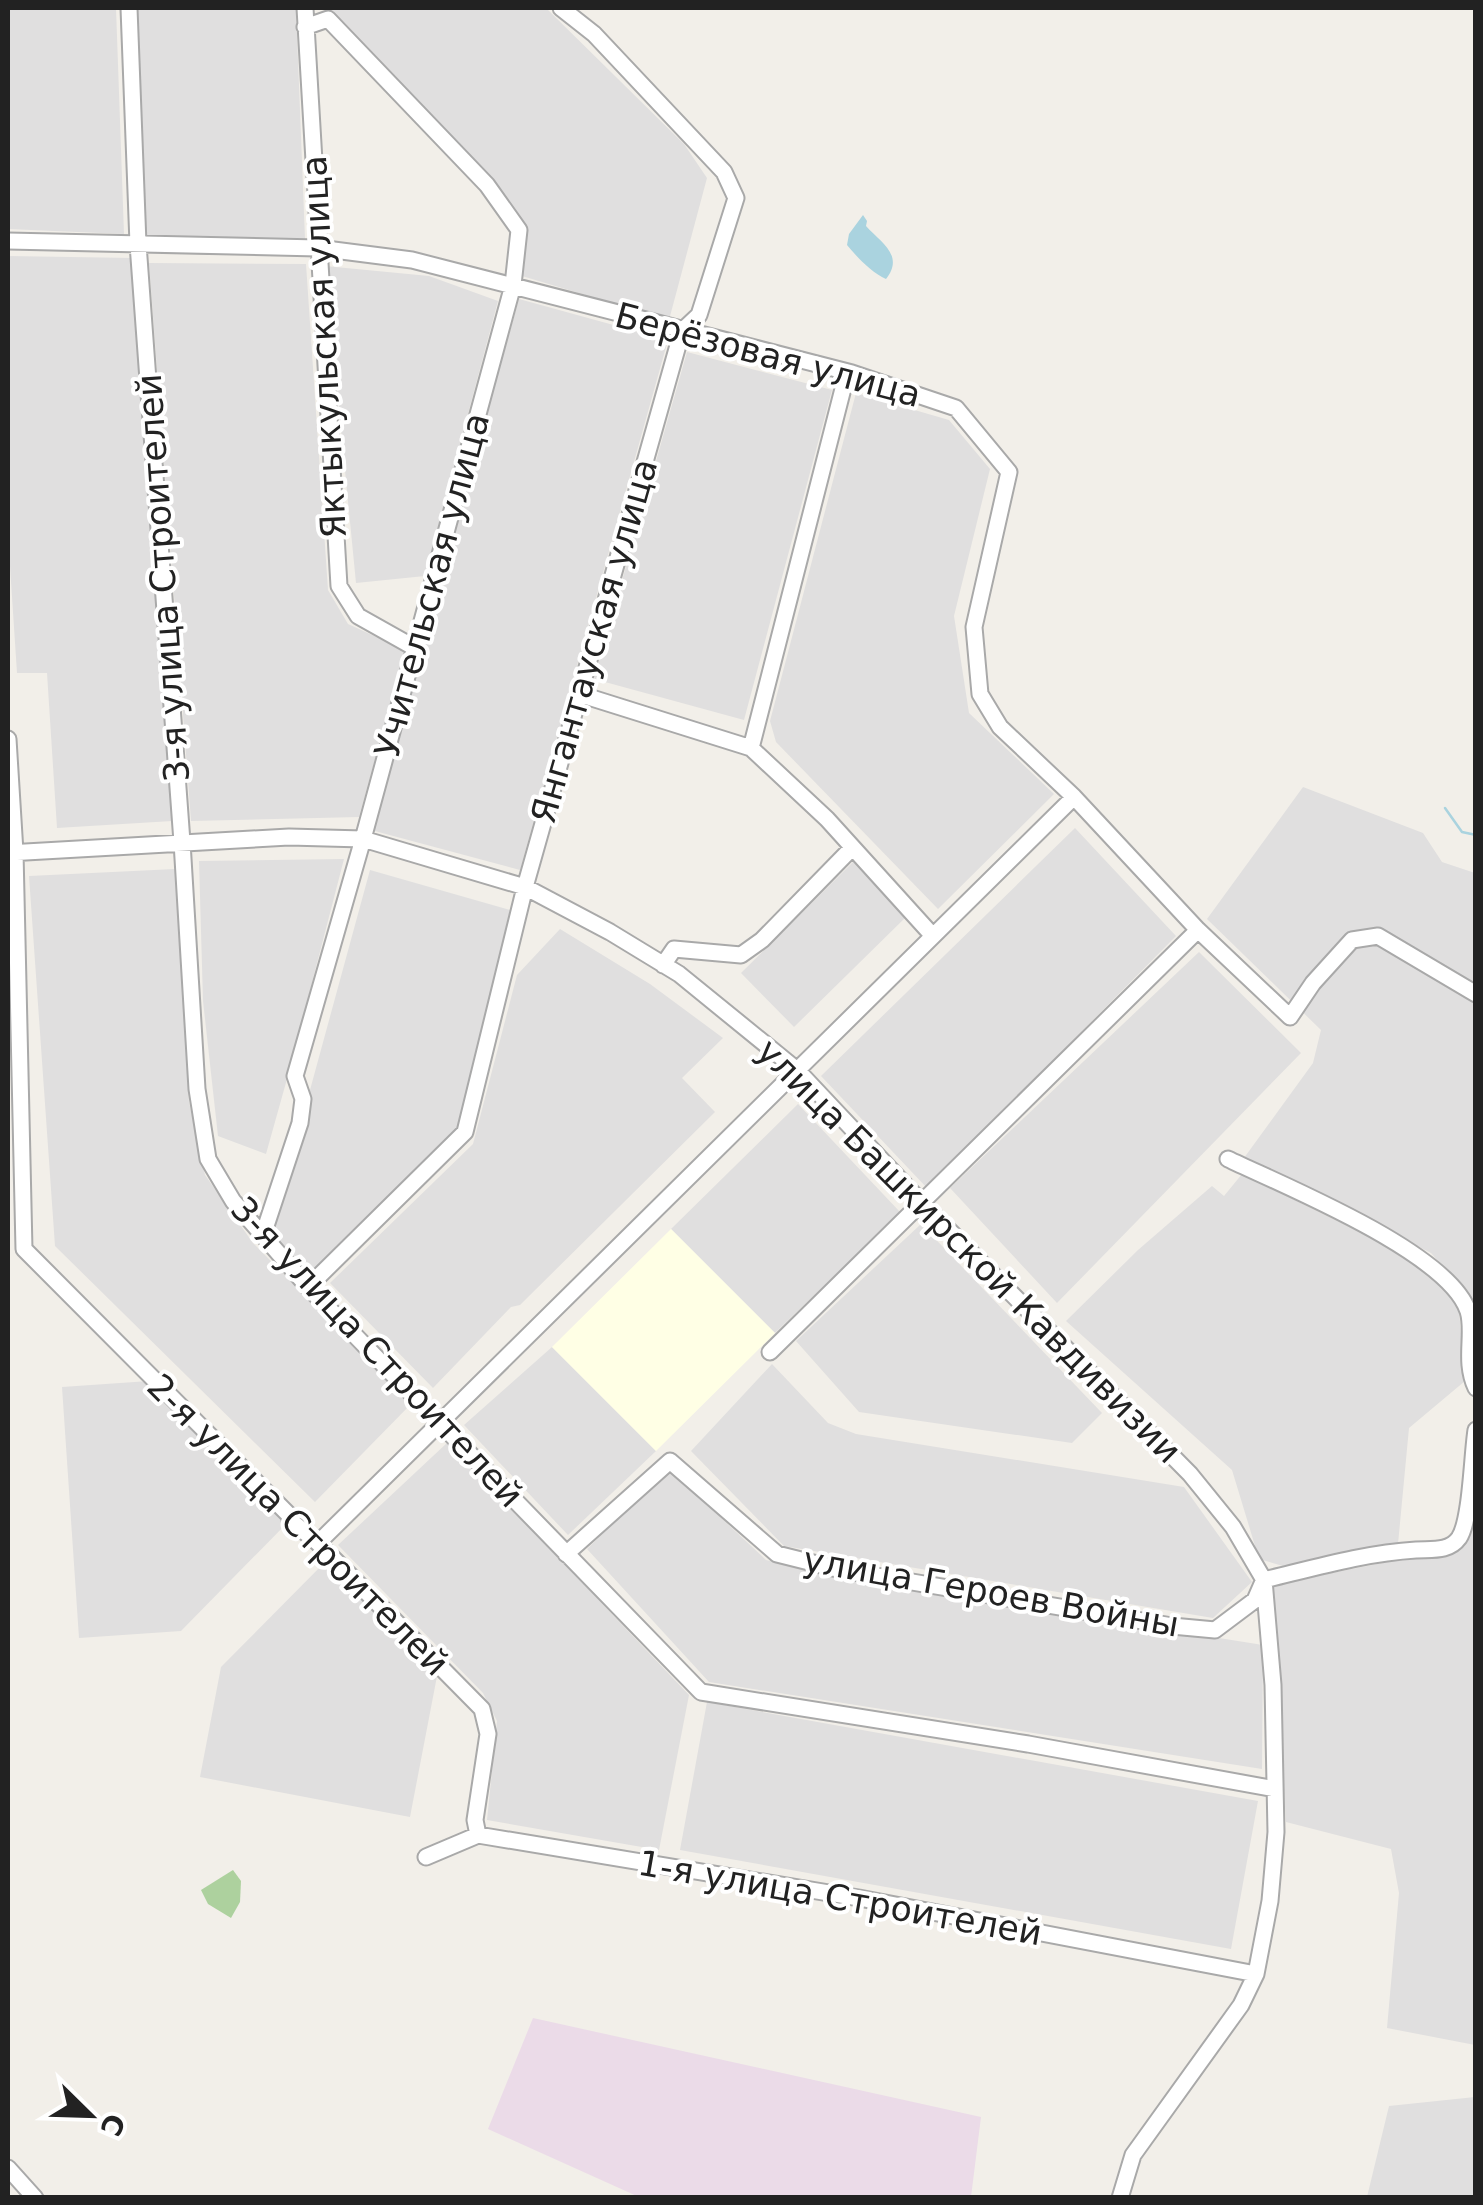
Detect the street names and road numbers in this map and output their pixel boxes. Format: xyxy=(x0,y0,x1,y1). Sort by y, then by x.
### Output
street label: Яктыкульская улица xyxy=(294,154,354,540)
street label: Берёзовая улица xyxy=(611,295,925,415)
street label: 3-я улица Строителей xyxy=(129,373,197,783)
street label: Учительская улица xyxy=(367,408,497,762)
street label: Янгантауская улица xyxy=(523,454,665,828)
street label: улица Башкирской Кавдивизии xyxy=(749,1031,1189,1471)
street label: 3-я улица Строителей xyxy=(223,1189,531,1515)
street label: 2-я улица Строителей xyxy=(139,1366,457,1684)
street label: улица Героев Войны xyxy=(800,1539,1182,1645)
street label: 1-я улица Строителей xyxy=(635,1843,1045,1953)

